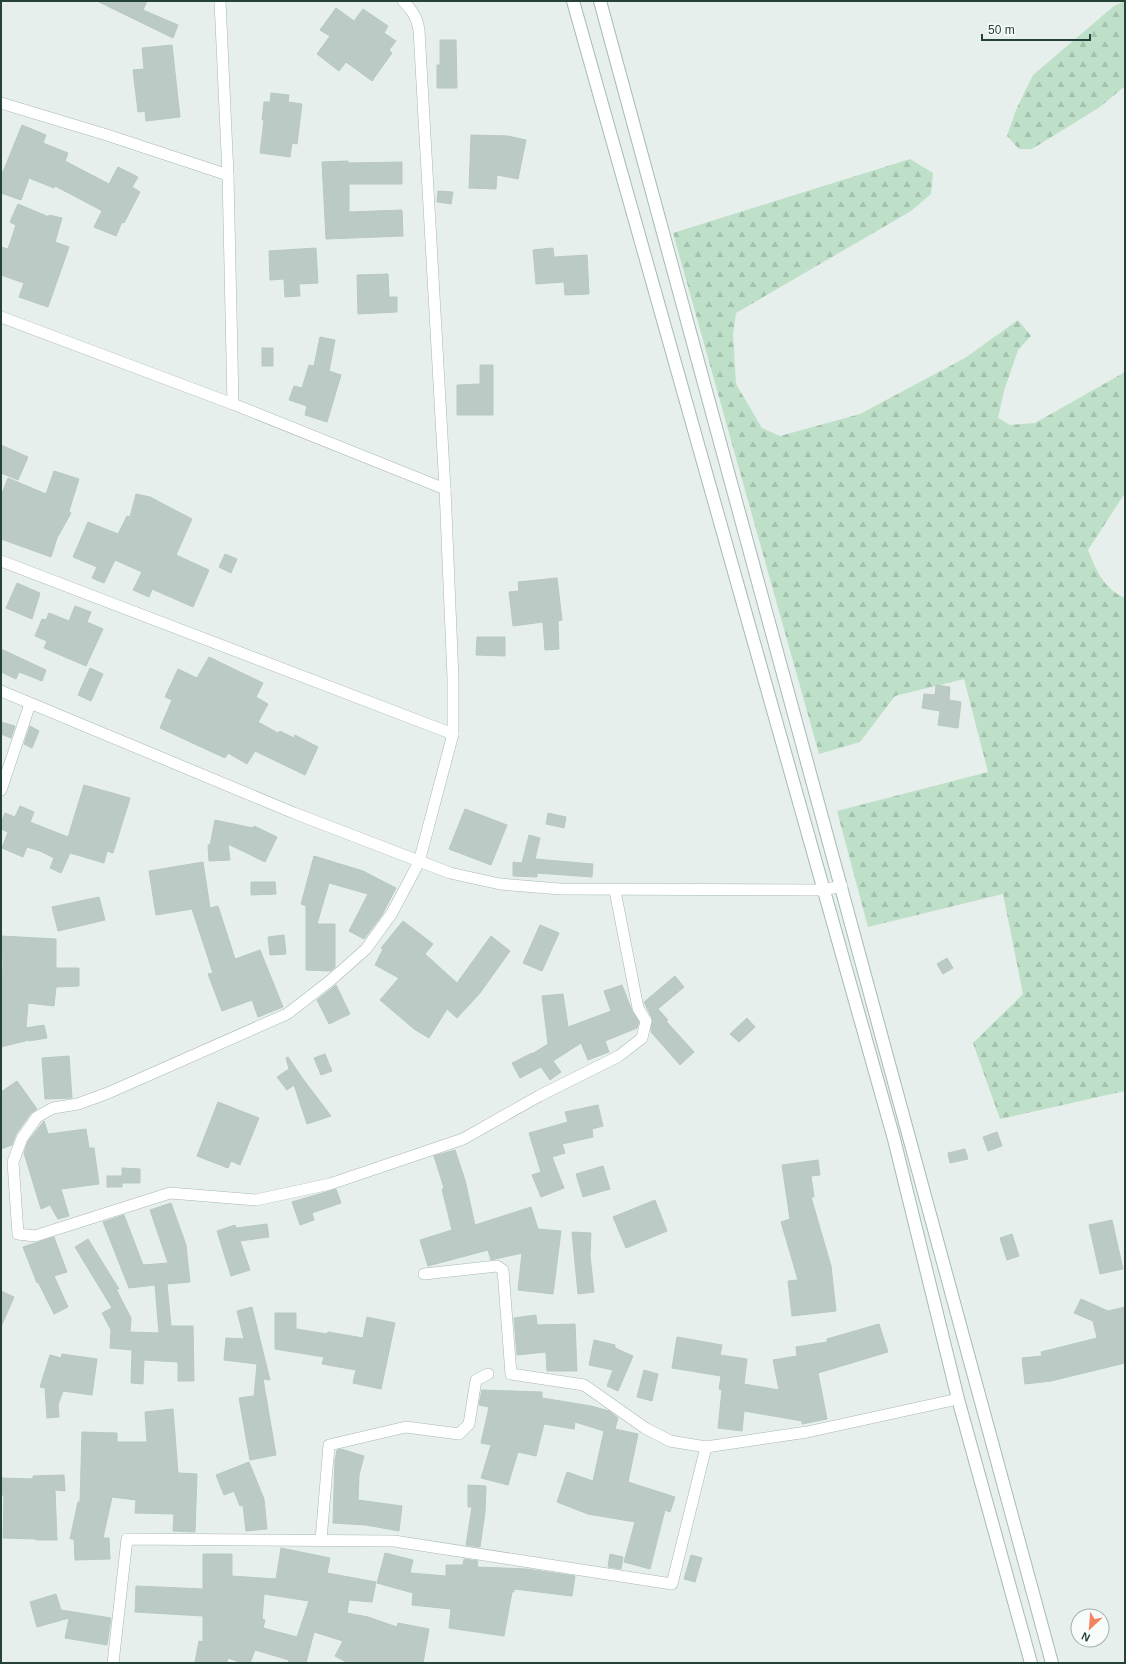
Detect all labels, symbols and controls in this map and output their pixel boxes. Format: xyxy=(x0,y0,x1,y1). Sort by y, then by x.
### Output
scale bar xyxy=(982,16,1090,42)
text: 50 m xyxy=(988,23,1015,37)
north arrow xyxy=(1070,1608,1110,1648)
text: N xyxy=(1079,1630,1092,1644)

